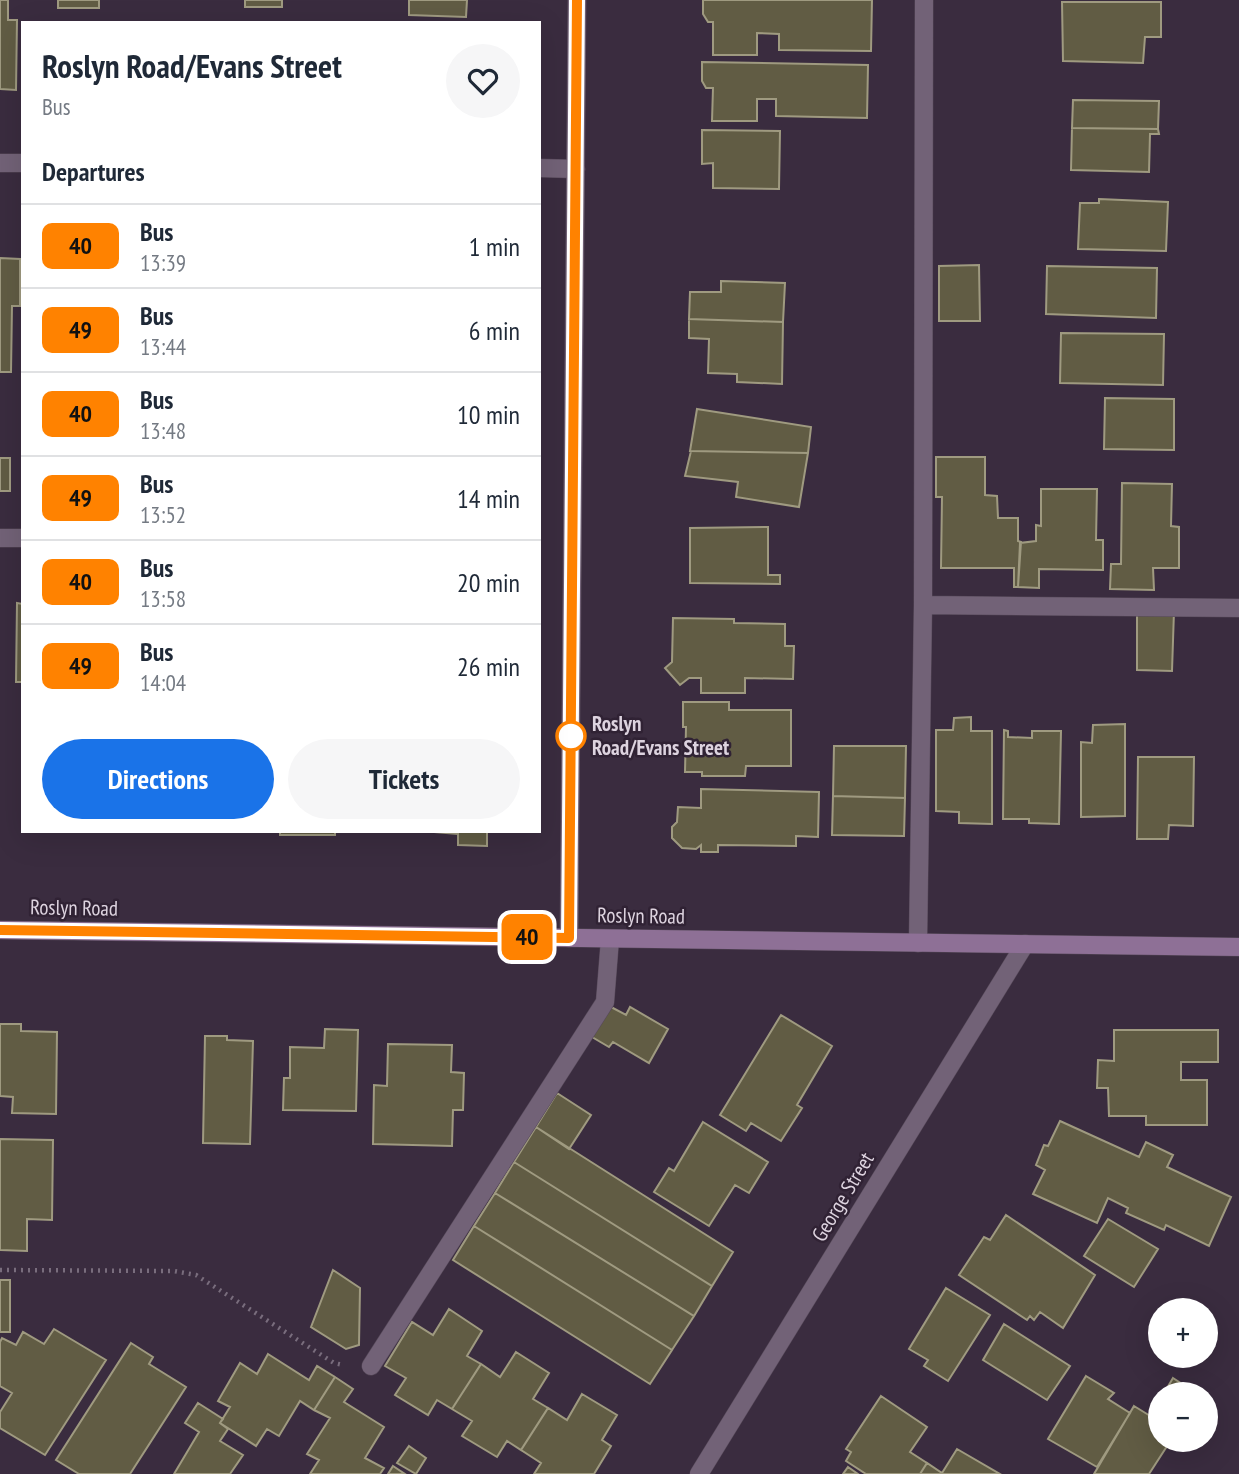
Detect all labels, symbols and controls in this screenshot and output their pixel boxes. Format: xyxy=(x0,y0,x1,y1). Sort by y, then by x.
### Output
text: Roslyn Road/Evans Street xyxy=(42,44,342,87)
button: heart xyxy=(446,44,520,118)
text: Bus xyxy=(42,92,71,121)
text: Departures xyxy=(42,155,145,188)
text: Bus xyxy=(140,215,173,248)
text: 40 xyxy=(69,230,92,261)
text: 1 min xyxy=(469,230,520,263)
text: 13:39 xyxy=(140,248,186,277)
text: Bus xyxy=(140,299,173,332)
text: 49 xyxy=(69,314,92,345)
text: 6 min xyxy=(469,314,520,347)
text: 13:44 xyxy=(140,332,186,361)
text: Bus xyxy=(140,383,173,416)
text: 40 xyxy=(69,398,92,429)
text: 10 min xyxy=(457,398,520,431)
text: 13:48 xyxy=(140,416,186,445)
text: Bus xyxy=(140,467,173,500)
text: 49 xyxy=(69,482,92,513)
text: 14 min xyxy=(457,482,520,515)
text: 13:52 xyxy=(140,500,186,529)
text: Bus xyxy=(140,551,173,584)
text: 40 xyxy=(69,566,92,597)
text: 20 min xyxy=(457,566,520,599)
text: 13:58 xyxy=(140,584,186,613)
text: Bus xyxy=(140,635,173,668)
text: 49 xyxy=(69,650,92,681)
text: 26 min xyxy=(457,650,520,683)
text: 14:04 xyxy=(140,668,186,697)
place label: Roslyn Road/Evans Street xyxy=(592,710,729,761)
marker: Roslyn Road/Evans Street xyxy=(556,721,586,751)
button: Directions xyxy=(42,739,274,819)
button: Tickets xyxy=(288,739,520,819)
street label: Roslyn Road xyxy=(30,893,118,922)
street label: Roslyn Road xyxy=(597,901,685,930)
line badge: 40 xyxy=(496,914,558,960)
text: 40 xyxy=(516,921,538,952)
street label: George Street xyxy=(805,1147,880,1246)
map controls xyxy=(1148,1298,1218,1452)
button: + xyxy=(1148,1298,1218,1368)
button: − xyxy=(1148,1382,1218,1452)

